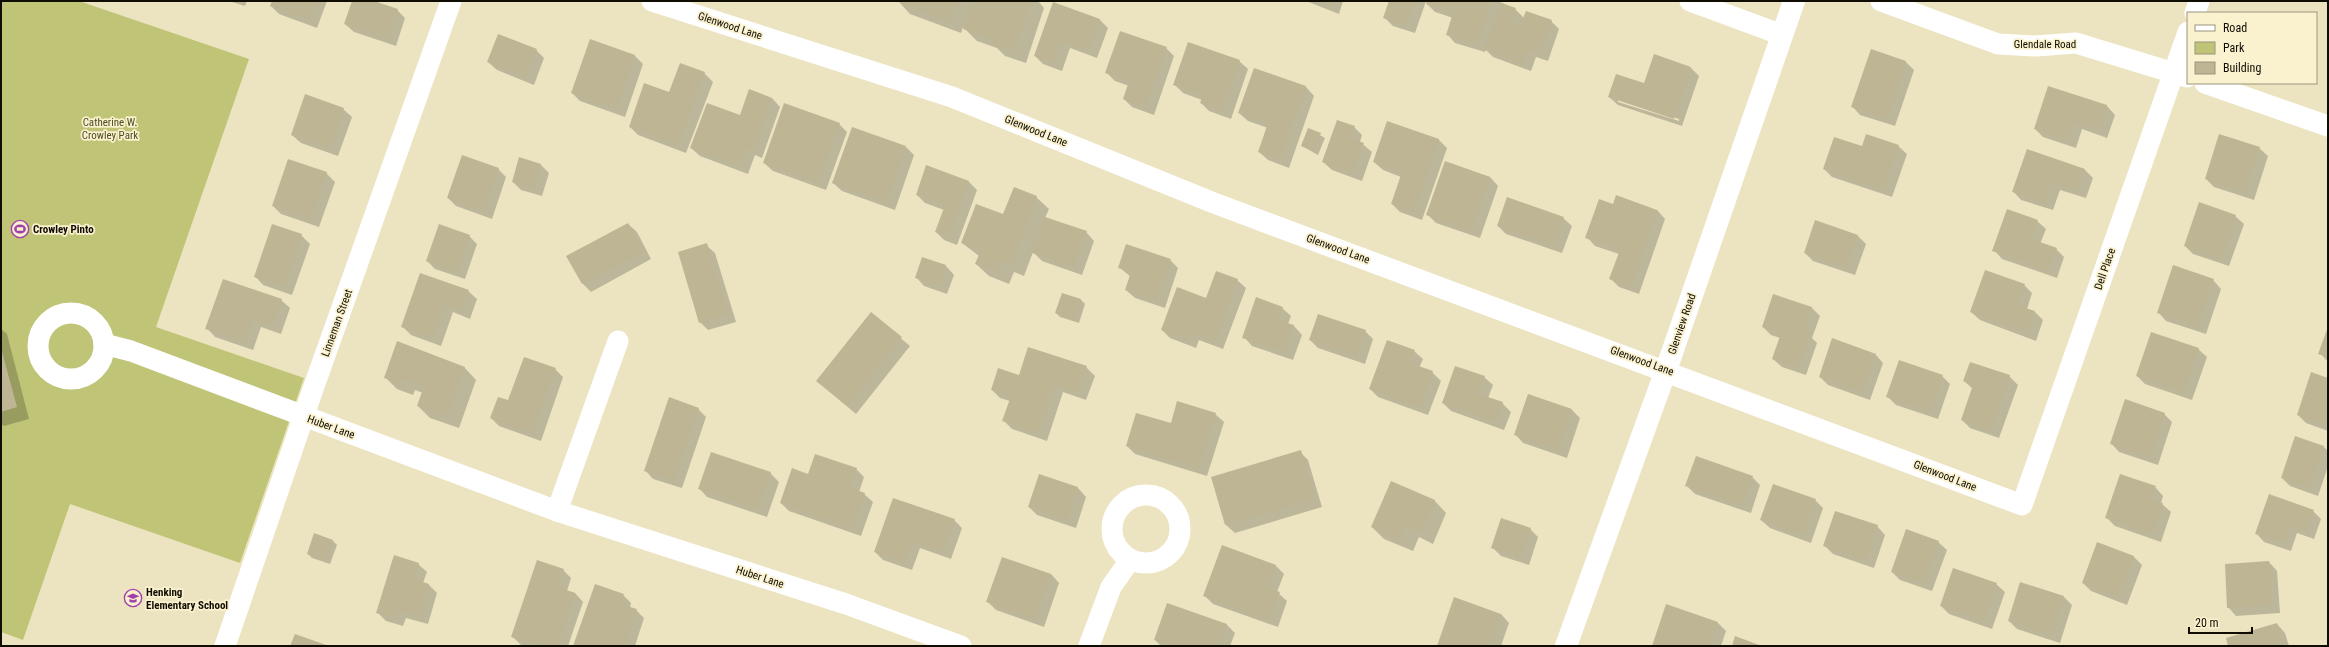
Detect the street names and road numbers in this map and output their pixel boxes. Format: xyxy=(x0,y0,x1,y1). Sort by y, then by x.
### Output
street label: Glenwood Lane xyxy=(696,10,764,42)
street label: Glendale Road xyxy=(2014,38,2076,51)
street label: Glenwood Lane xyxy=(1003,112,1069,150)
street label: Glenwood Lane xyxy=(1304,231,1372,267)
street label: Dell Place xyxy=(2092,246,2118,292)
street label: Linneman Street xyxy=(319,288,355,358)
street label: Glenview Road xyxy=(1665,292,1699,356)
street label: Glenwood Lane xyxy=(1608,343,1676,379)
street label: Huber Lane xyxy=(305,412,357,442)
street label: Glenwood Lane xyxy=(1912,458,1978,494)
street label: Huber Lane xyxy=(734,563,786,591)

